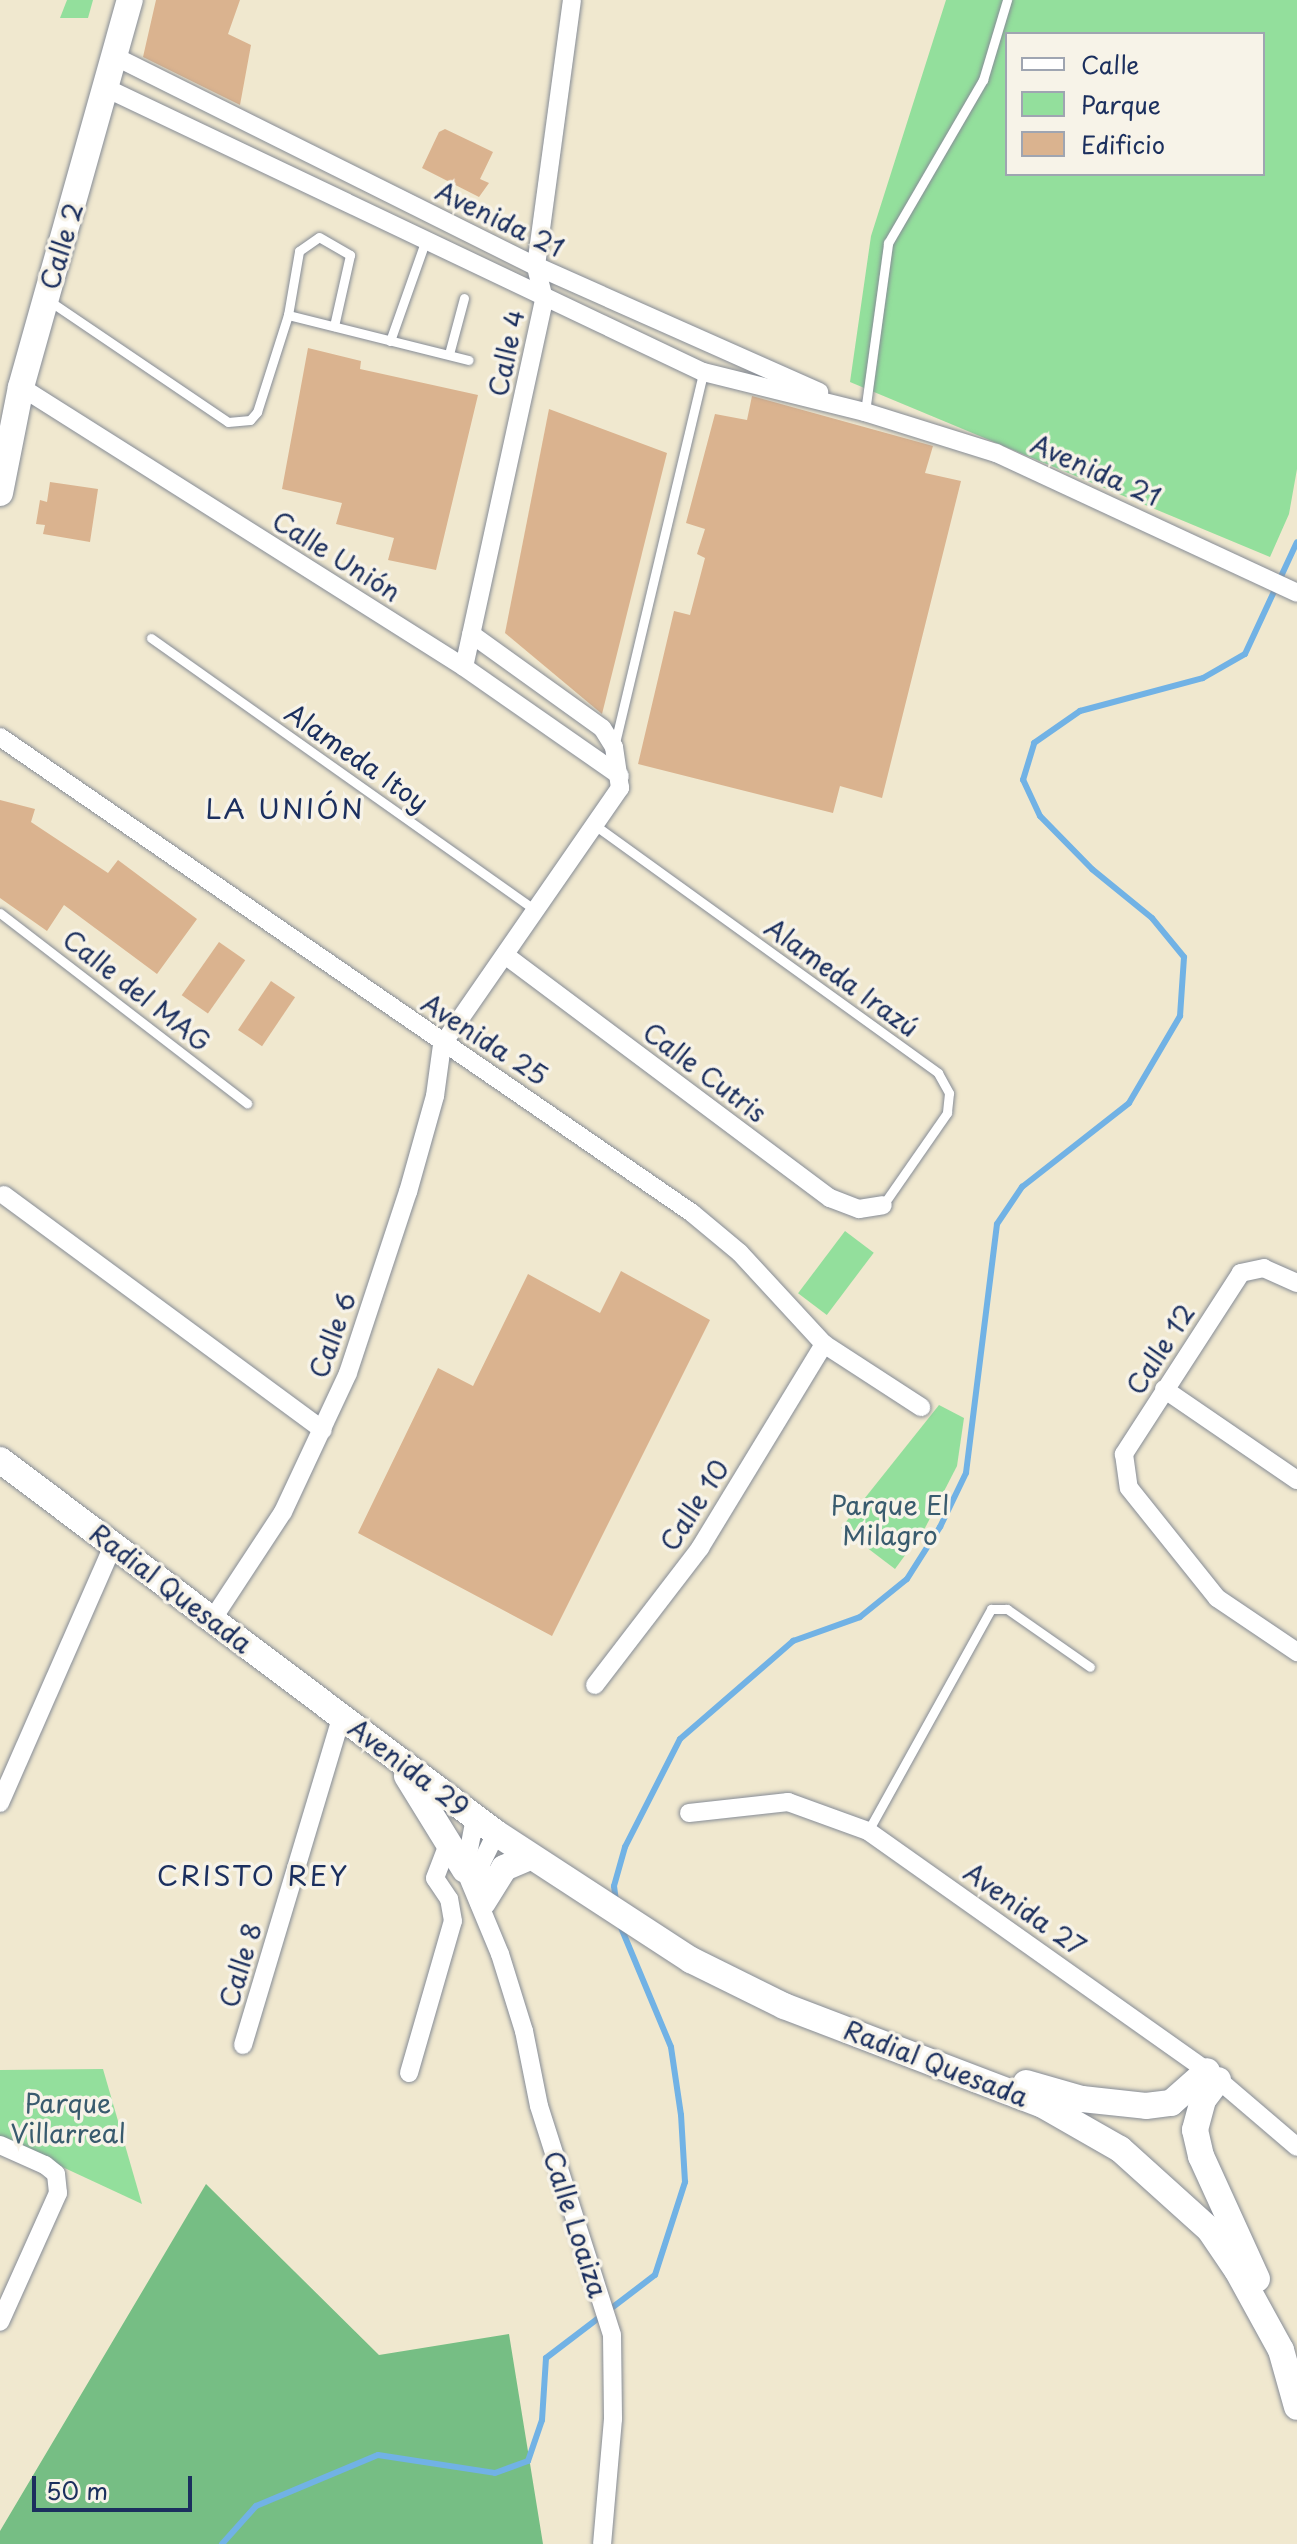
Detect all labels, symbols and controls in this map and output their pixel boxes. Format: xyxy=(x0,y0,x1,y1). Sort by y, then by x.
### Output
legend xyxy=(1005,32,1265,176)
text: Calle xyxy=(1081,46,1139,82)
text: Parque xyxy=(1081,86,1161,122)
text: Edificio xyxy=(1081,126,1165,162)
street label: Avenida 21 xyxy=(431,175,569,263)
street label: Calle 2 xyxy=(33,198,89,294)
street label: Calle 4 xyxy=(481,306,531,400)
street label: Avenida 21 xyxy=(1027,428,1165,512)
street label: Calle Unión xyxy=(267,504,407,608)
street label: Alameda Itoy xyxy=(280,696,434,818)
district label: LA UNIÓN xyxy=(206,791,364,825)
street label: Alameda Irazú xyxy=(759,910,925,1044)
street label: Calle del MAG xyxy=(56,922,218,1058)
street label: Avenida 25 xyxy=(417,987,553,1091)
street label: Calle Cutris xyxy=(637,1015,773,1129)
street label: Calle 6 xyxy=(302,1287,362,1383)
street label: Calle 12 xyxy=(1119,1298,1201,1400)
street label: Calle 10 xyxy=(653,1454,735,1556)
park label: Parque El Milagro xyxy=(831,1489,949,1550)
street label: Radial Quesada xyxy=(83,1517,259,1659)
street label: Avenida 29 xyxy=(343,1712,475,1822)
street label: Avenida 27 xyxy=(959,1856,1091,1962)
district label: CRISTO REY xyxy=(158,1858,348,1892)
street label: Calle 8 xyxy=(212,1918,268,2012)
street label: Radial Quesada xyxy=(839,2013,1033,2113)
park label: Parque Villarreal xyxy=(10,2087,126,2148)
street label: Calle Loaiza xyxy=(538,2146,614,2302)
scale bar xyxy=(36,2460,196,2510)
text: 50 m xyxy=(46,2472,108,2508)

